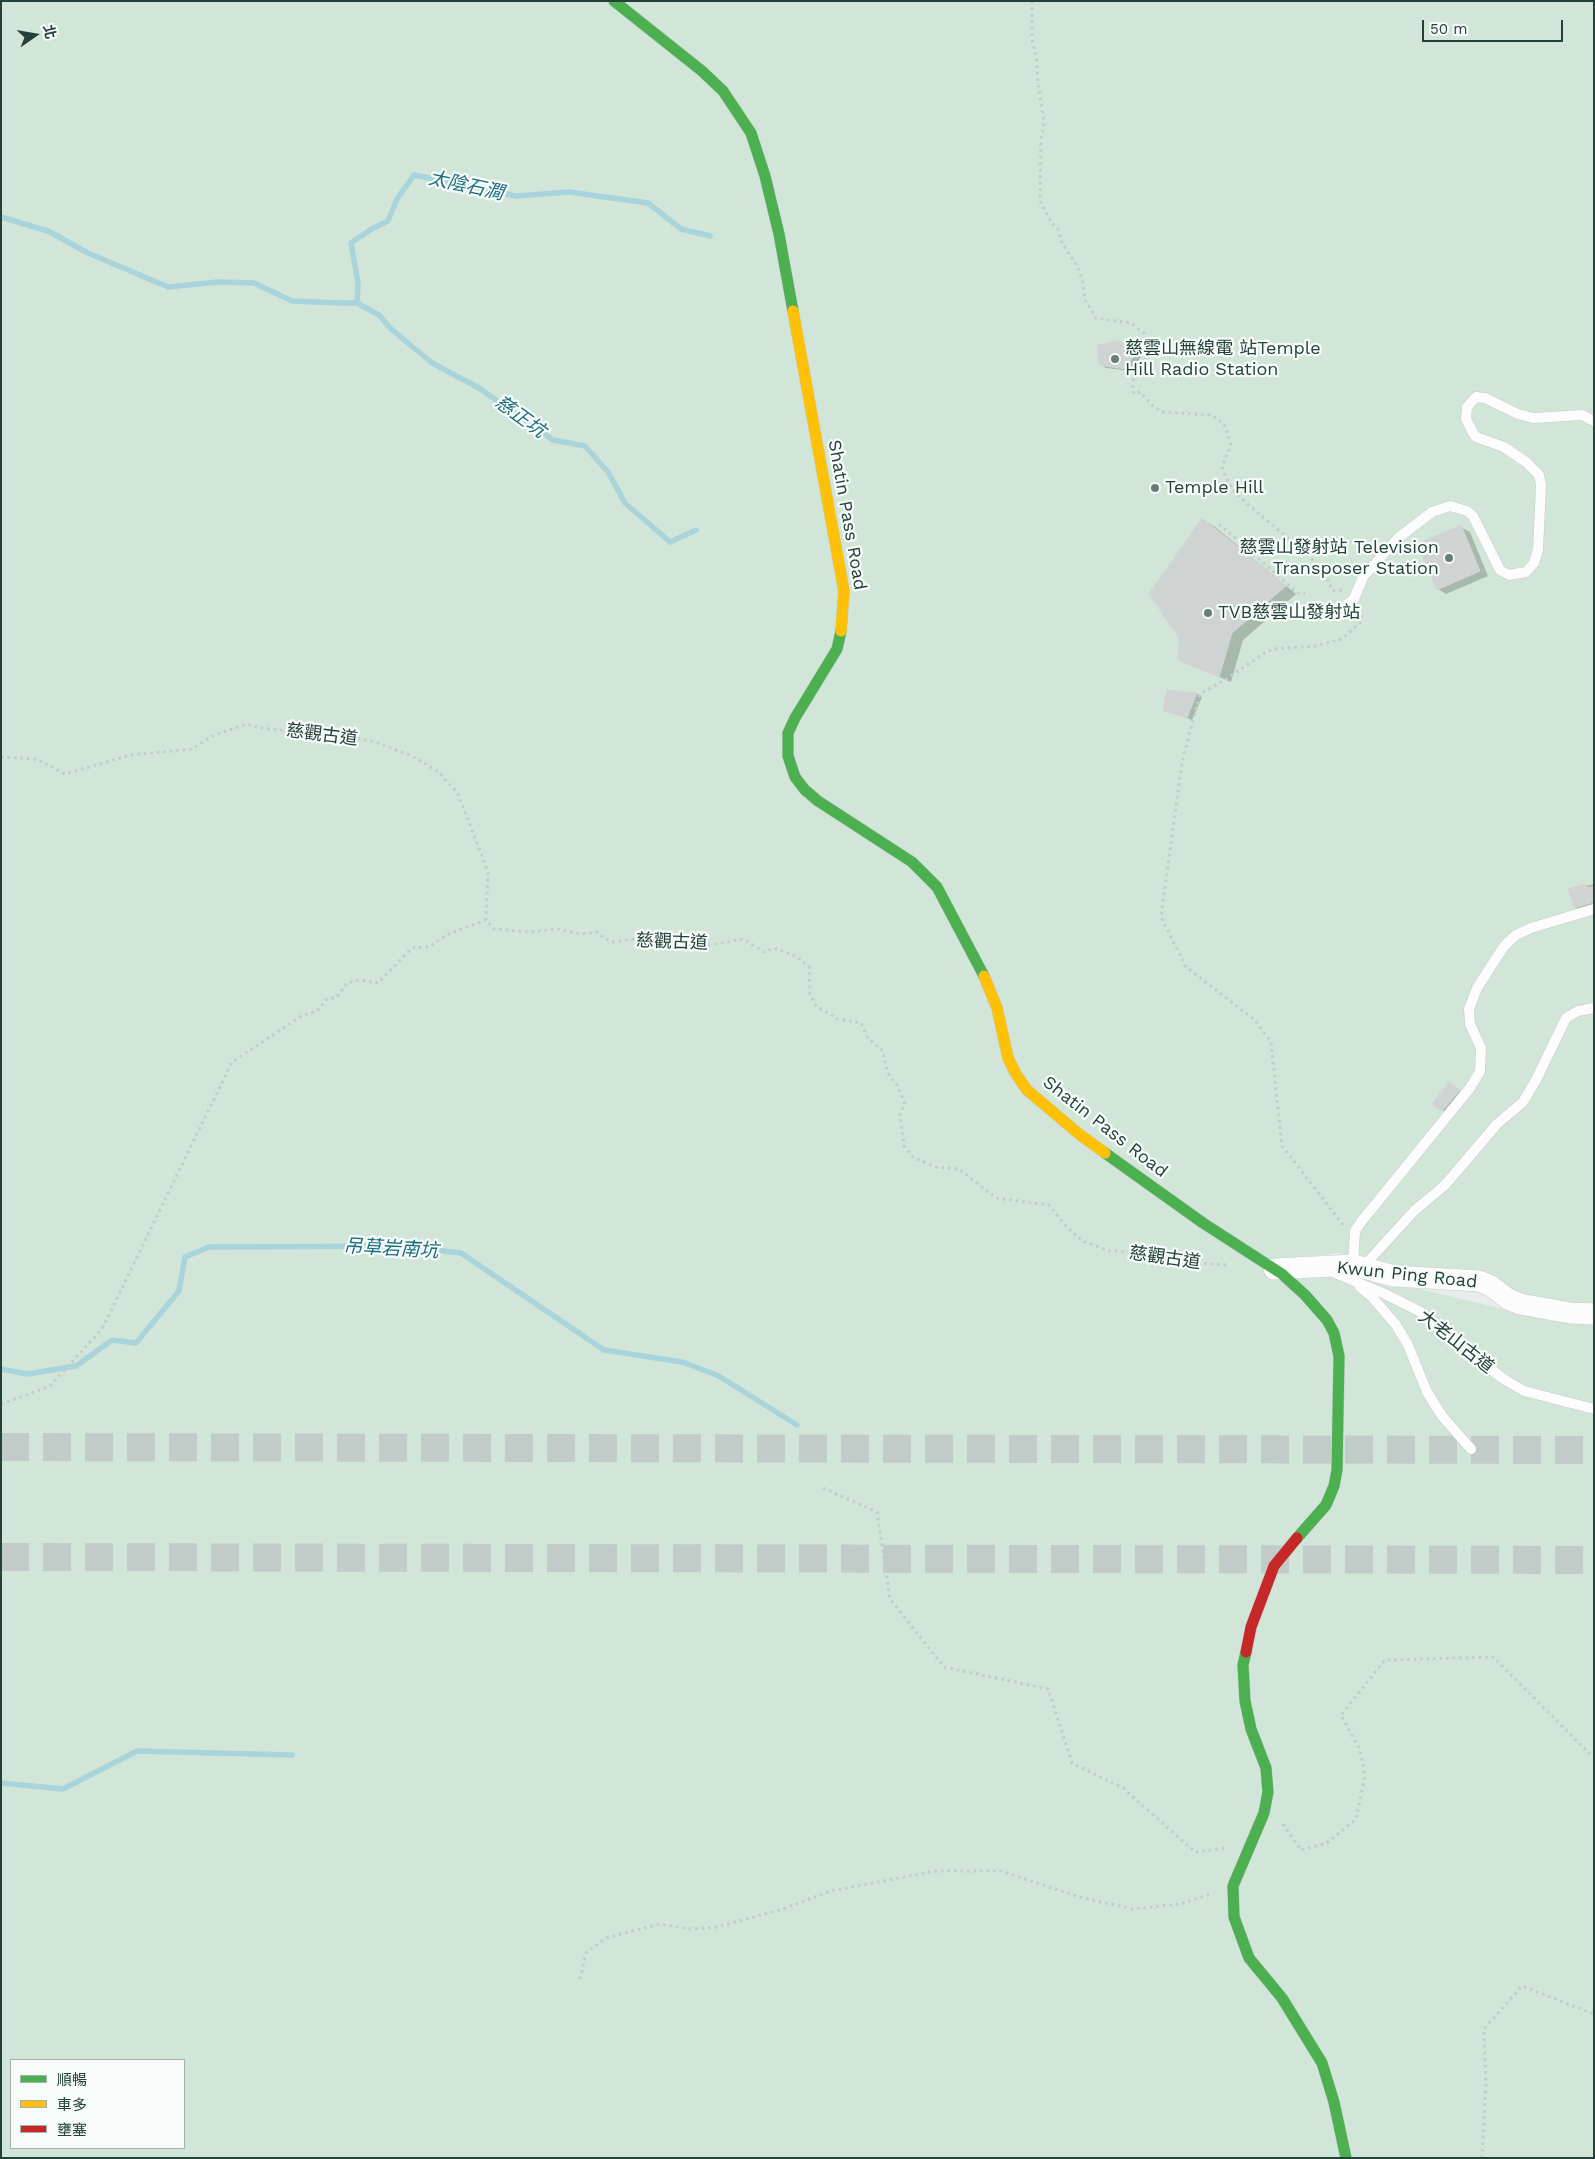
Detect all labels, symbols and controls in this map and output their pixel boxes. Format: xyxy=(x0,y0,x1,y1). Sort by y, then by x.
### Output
north arrow xyxy=(10,10,60,60)
scale bar xyxy=(1425,10,1566,42)
text: 50 m xyxy=(1430,20,1467,38)
text: 北 xyxy=(40,23,59,40)
water label: 太陰石澗 xyxy=(426,167,506,205)
place label: 慈雲山無線電 站Temple Hill Radio Station xyxy=(1125,338,1321,380)
marker: 慈雲山無線電 站Temple Hill Radio Station xyxy=(1109,353,1121,365)
water label: 慈正坑 xyxy=(490,391,550,443)
street label: Shatin Pass Road xyxy=(823,438,871,592)
place label: Temple Hill xyxy=(1165,477,1264,499)
marker: Temple Hill xyxy=(1149,482,1161,494)
place label: 慈雲山發射站 Television Transposer Station xyxy=(1240,537,1439,580)
marker: 慈雲山發射站 Television Transposer Station xyxy=(1443,552,1455,564)
place label: TVB慈雲山發射站 xyxy=(1218,602,1360,624)
marker: TVB慈雲山發射站 xyxy=(1202,607,1214,619)
street label: 慈觀古道 xyxy=(285,720,359,750)
street label: 慈觀古道 xyxy=(636,930,708,954)
street label: Shatin Pass Road xyxy=(1038,1072,1172,1182)
water label: 吊草岩南坑 xyxy=(343,1235,439,1263)
street label: 慈觀古道 xyxy=(1128,1242,1202,1274)
street label: Kwun Ping Road xyxy=(1336,1257,1478,1293)
street label: 大老山古道 xyxy=(1414,1306,1498,1378)
legend xyxy=(10,2059,185,2149)
text: 順暢 xyxy=(57,2071,87,2089)
text: 車多 xyxy=(57,2096,87,2114)
text: 壅塞 xyxy=(57,2121,87,2139)

